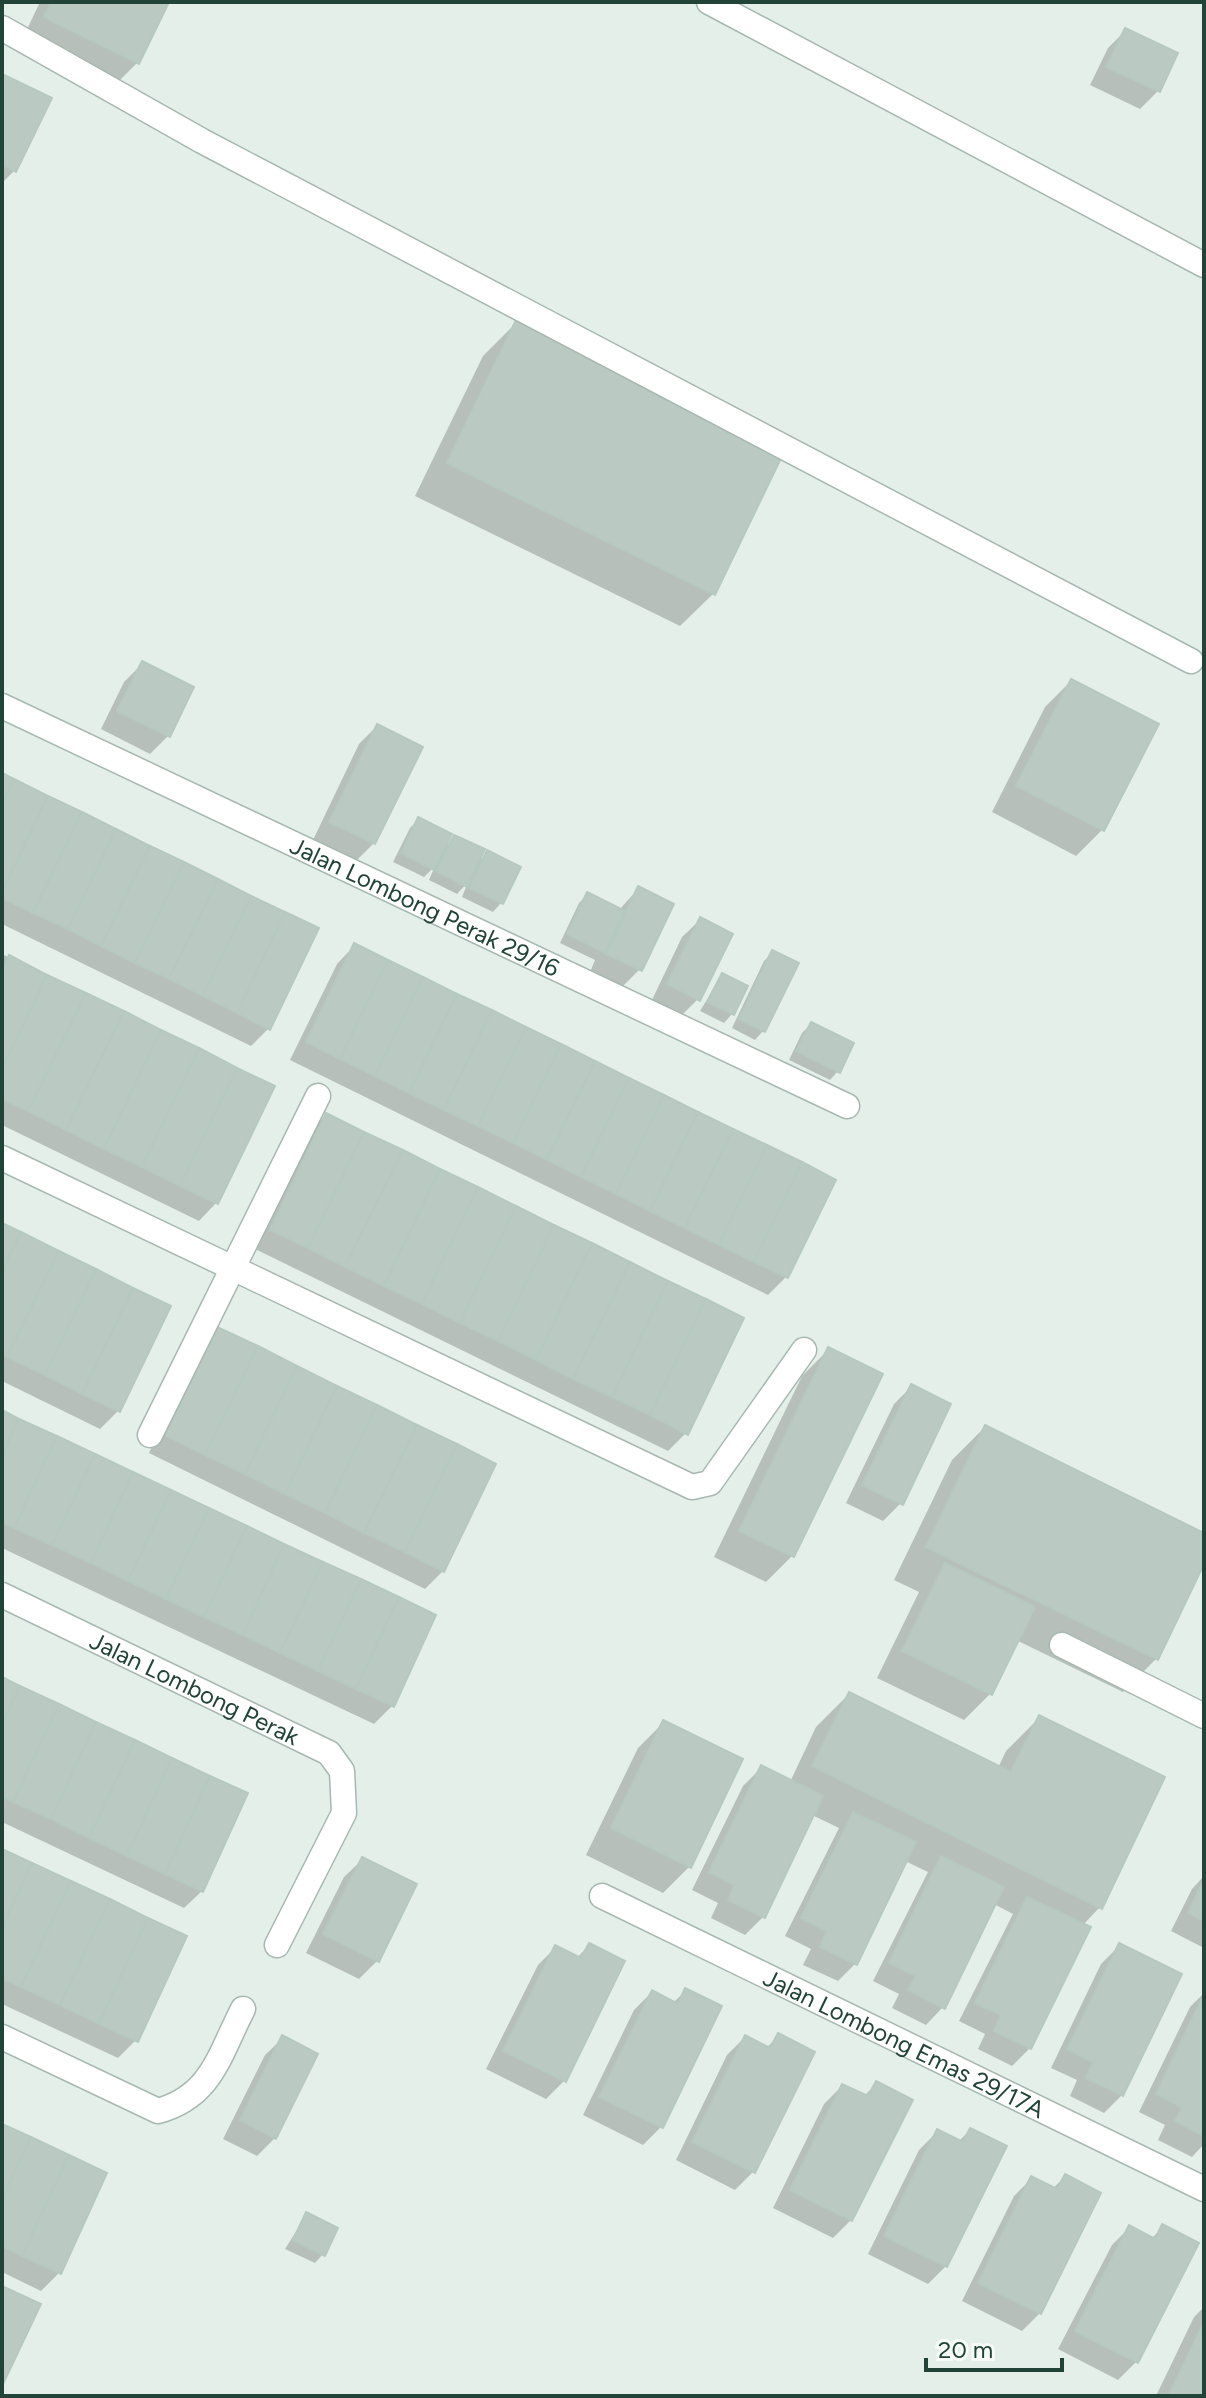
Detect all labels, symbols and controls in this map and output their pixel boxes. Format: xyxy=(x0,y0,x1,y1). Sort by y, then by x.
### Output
street label: Jalan Lombong Perak 29/16 xyxy=(286,830,564,982)
street label: Jalan Lombong Perak xyxy=(85,1625,304,1751)
street label: Jalan Lombong Emas 29/17A xyxy=(759,1962,1050,2124)
scale bar xyxy=(926,2322,1062,2372)
text: 20 m xyxy=(938,2335,993,2364)

